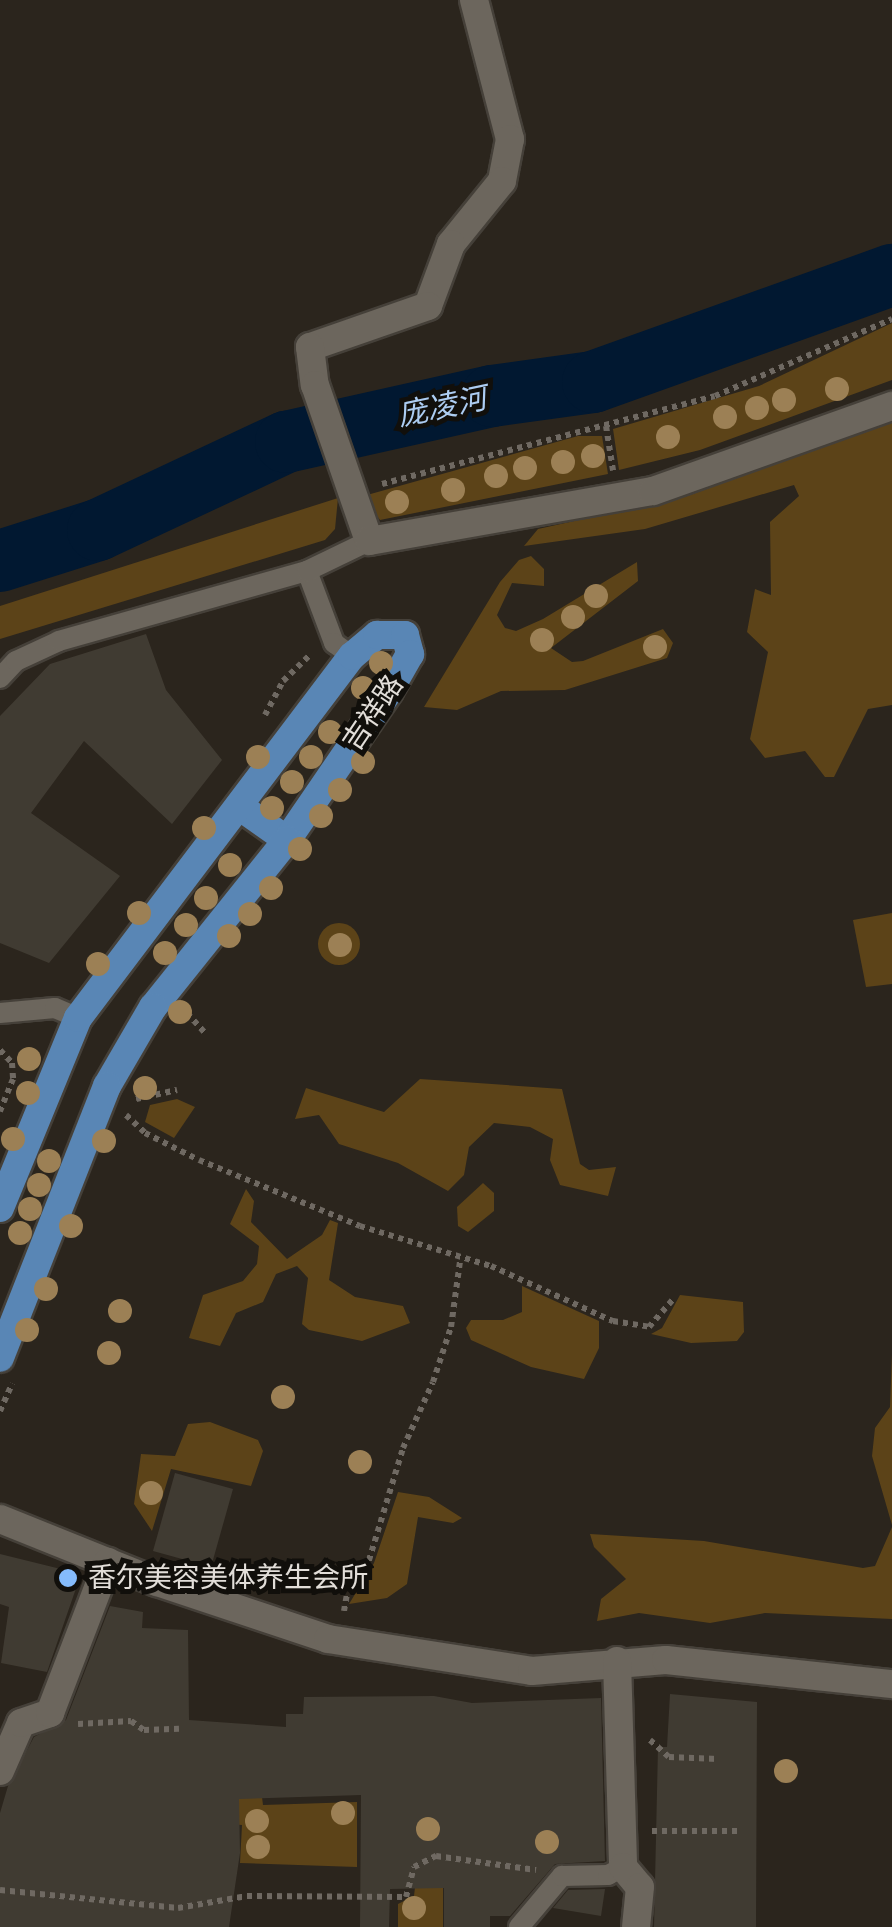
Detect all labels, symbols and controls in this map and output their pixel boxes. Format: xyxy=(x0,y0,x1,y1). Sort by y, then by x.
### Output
water label: 庞凌河 xyxy=(394,380,490,434)
street label: 吉祥路 xyxy=(336,669,410,757)
place label: 香尔美容美体养生会所 xyxy=(88,1561,368,1595)
marker: 香尔美容美体养生会所 xyxy=(57,1567,79,1589)

